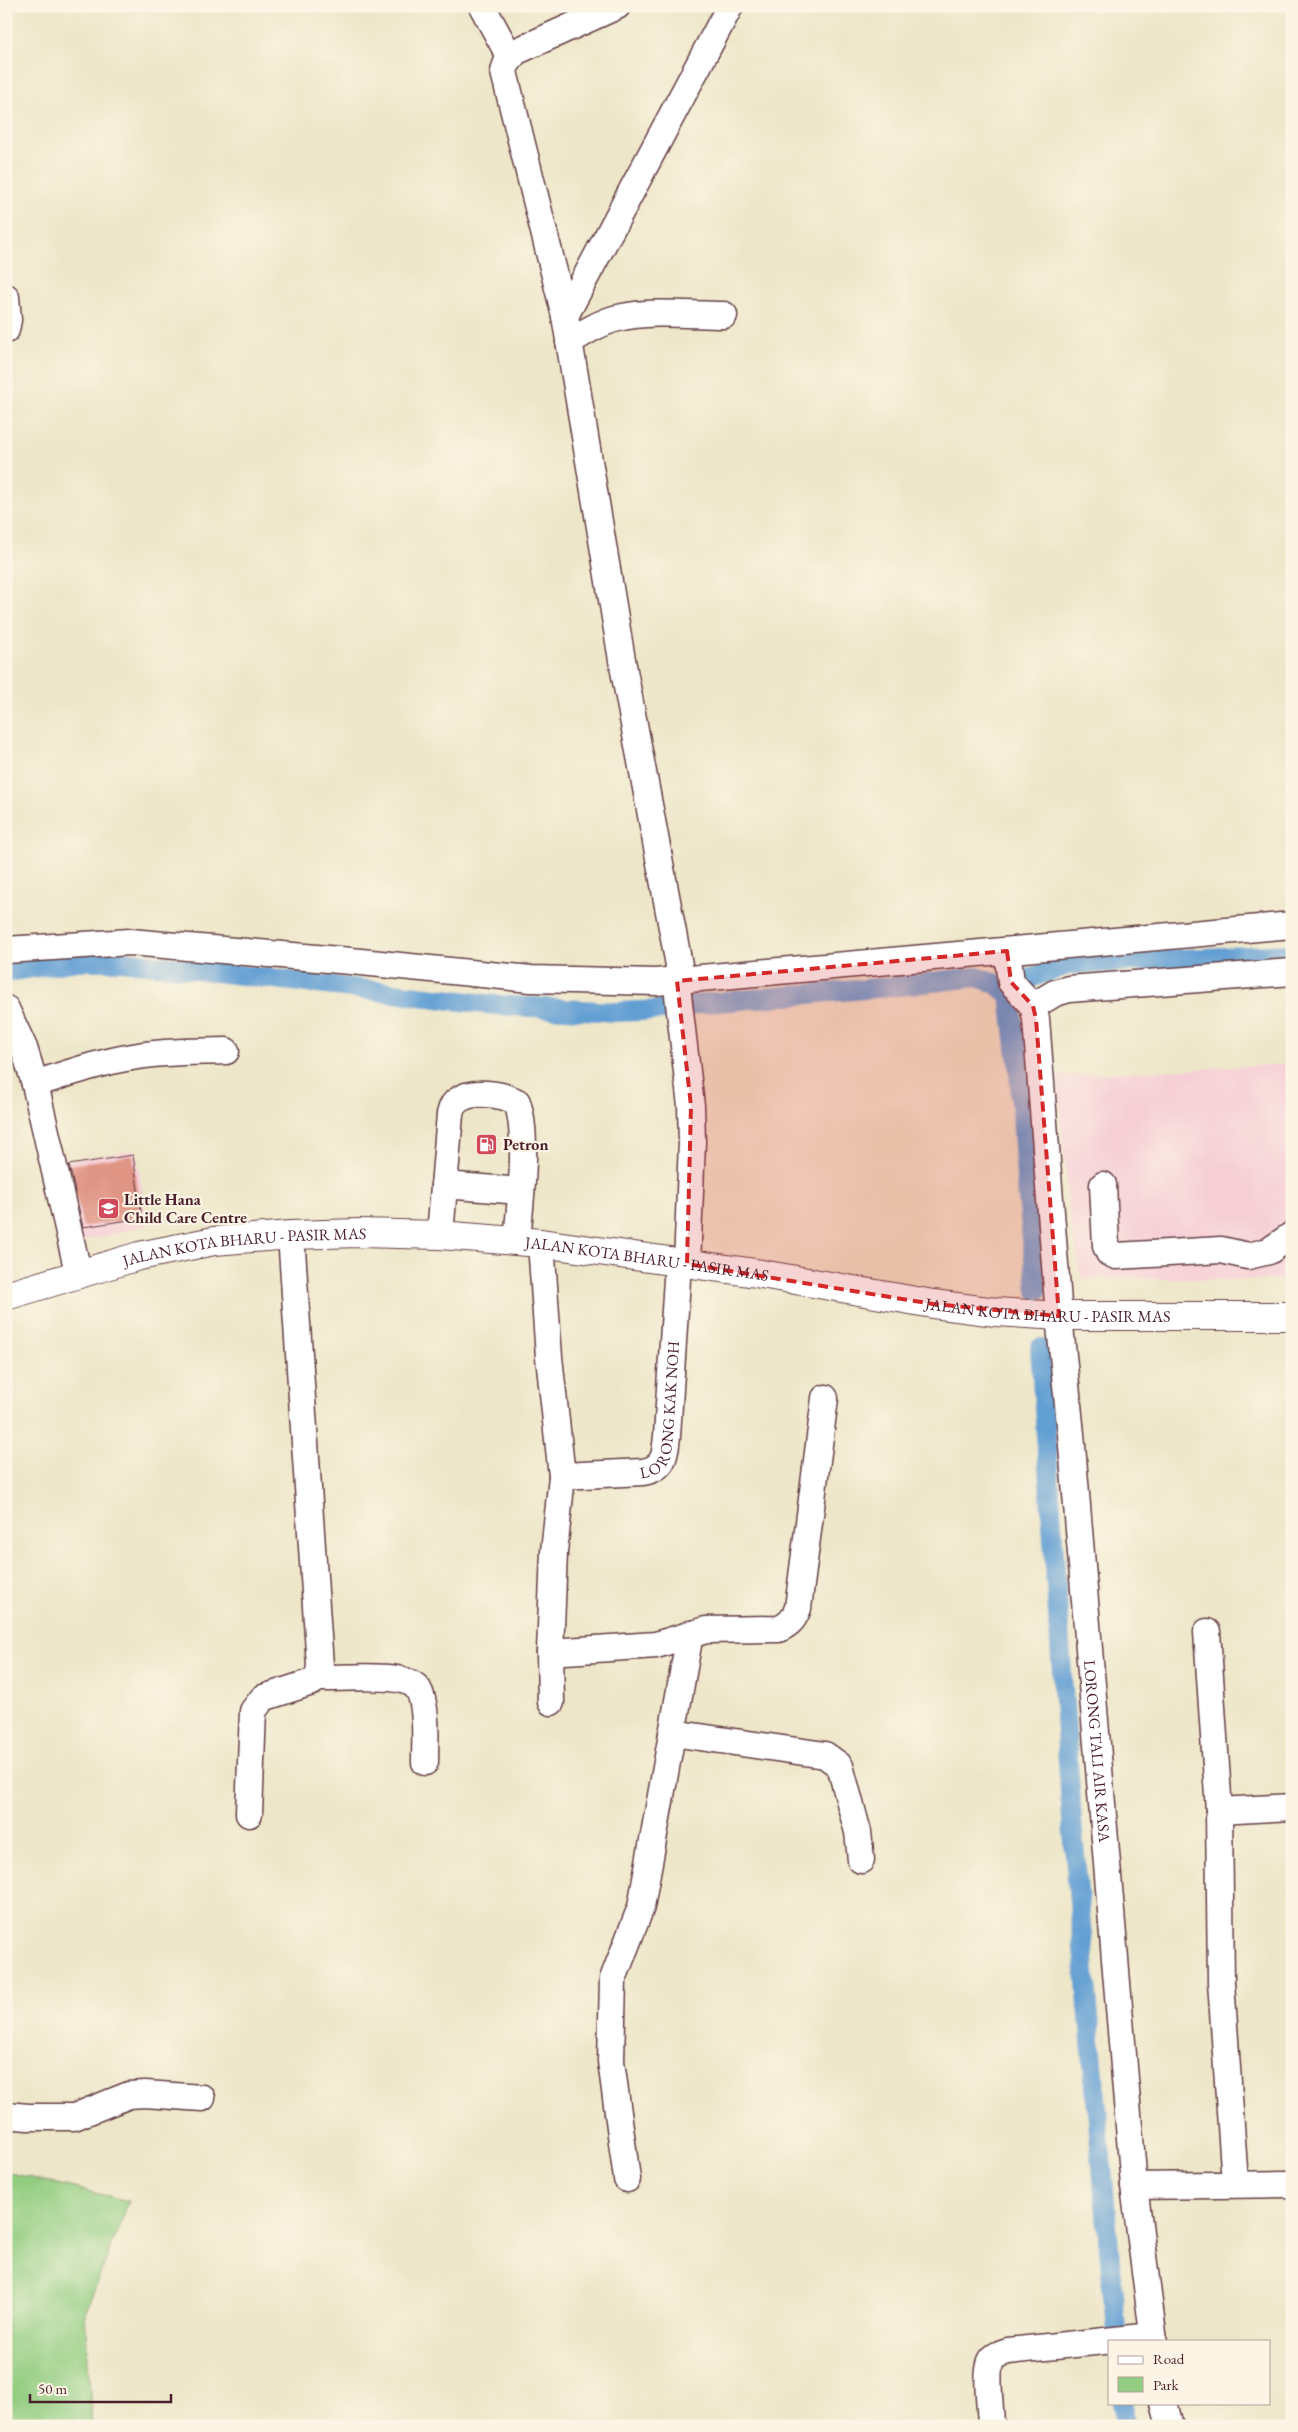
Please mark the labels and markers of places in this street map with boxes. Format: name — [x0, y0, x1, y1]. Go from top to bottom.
fuel station icon: Petron — [475, 1132, 499, 1156]
place label: Petron — [503, 1134, 548, 1155]
place label: Little Hana Child Care Centre — [124, 1189, 247, 1228]
school or university icon: Little Hana Child Care Centre — [96, 1196, 120, 1220]

